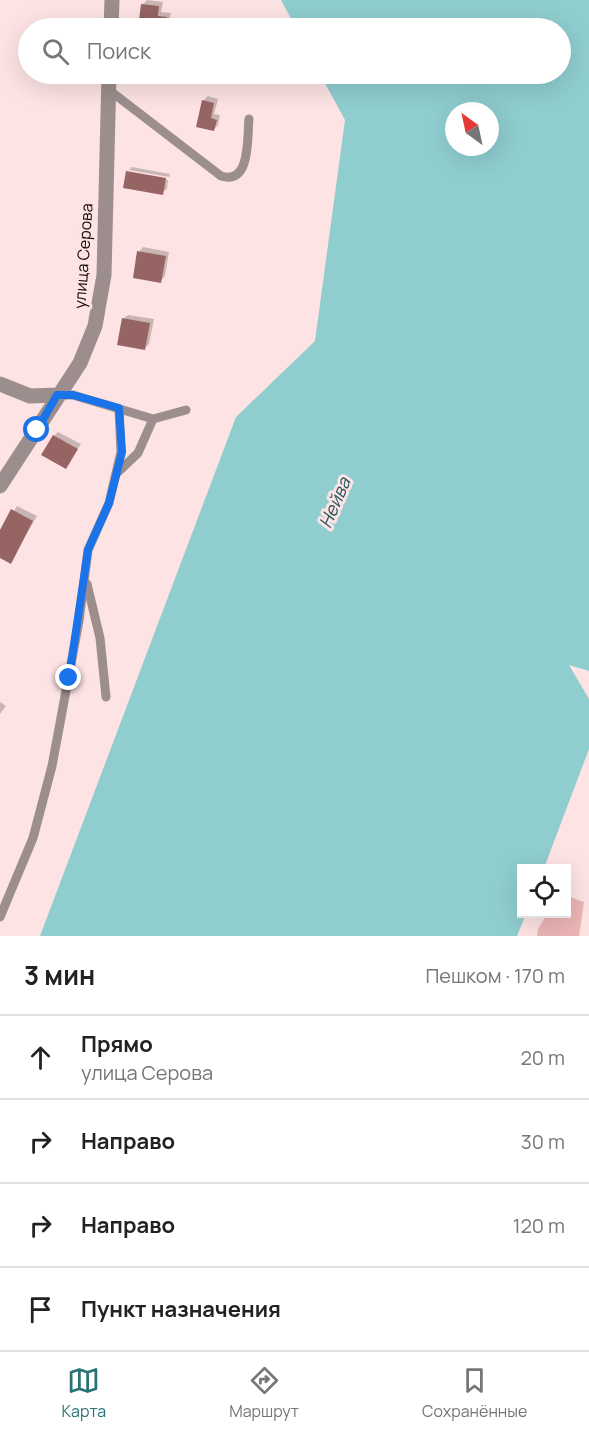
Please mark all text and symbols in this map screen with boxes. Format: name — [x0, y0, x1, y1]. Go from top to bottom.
search box — [18, 18, 571, 84]
icon: search — [39, 35, 72, 68]
text: Поиск — [87, 36, 151, 66]
north arrow — [445, 102, 499, 156]
street label: улица Серова — [68, 203, 98, 309]
route start — [23, 416, 49, 442]
water label: Нейва — [313, 473, 356, 532]
route end — [55, 664, 81, 690]
map controls — [517, 864, 571, 918]
button: locate — [517, 864, 571, 918]
text: 3 мин — [24, 957, 95, 993]
text: Пешком · 170 m — [425, 962, 565, 989]
text: Прямо — [81, 1029, 153, 1059]
icon: ahead — [24, 1041, 57, 1074]
text: 20 m — [520, 1044, 565, 1071]
text: улица Серова — [81, 1059, 213, 1086]
icon: right — [24, 1125, 57, 1158]
text: Направо — [81, 1126, 175, 1156]
text: 30 m — [521, 1128, 565, 1155]
icon: right — [24, 1209, 57, 1242]
text: Направо — [81, 1210, 175, 1240]
text: 120 m — [513, 1212, 565, 1239]
icon: arrive — [24, 1293, 57, 1326]
text: Пункт назначения — [81, 1294, 281, 1324]
tab: Карта — [62, 1364, 106, 1422]
tab: Маршрут — [229, 1364, 299, 1422]
tab: Сохранённые — [422, 1364, 527, 1422]

